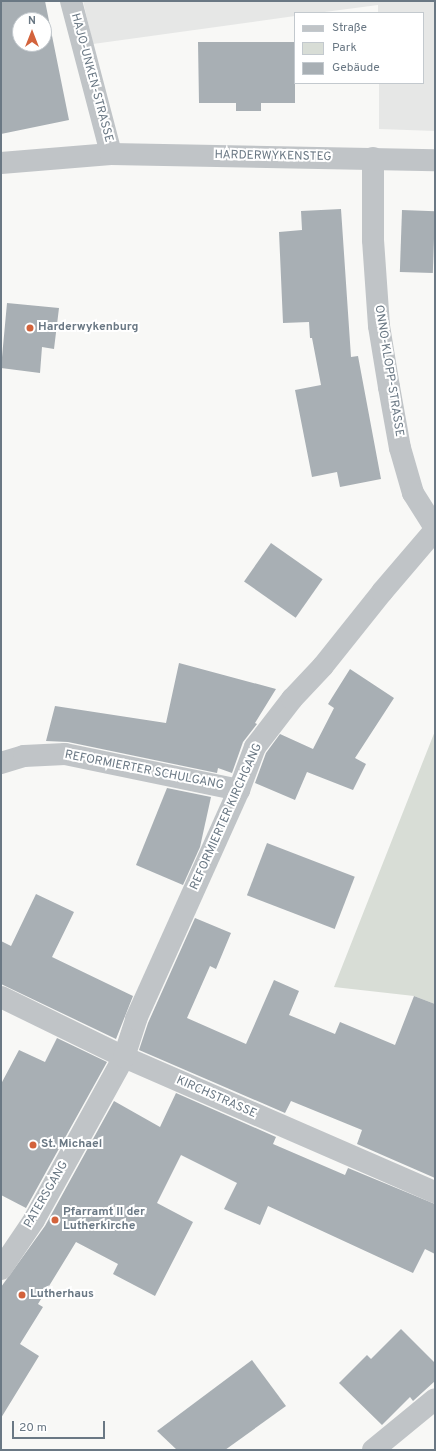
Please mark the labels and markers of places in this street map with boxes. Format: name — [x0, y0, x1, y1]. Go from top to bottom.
place label: Harderwykenburg — [38, 321, 138, 335]
marker: Harderwykenburg — [25, 323, 35, 333]
place label: St. Michael — [41, 1138, 102, 1152]
marker: St. Michael — [28, 1140, 38, 1150]
place label: Pfarramt II der Lutherkirche — [63, 1206, 145, 1234]
marker: Pfarramt II der Lutherkirche — [50, 1215, 60, 1225]
place label: Lutherhaus — [30, 1288, 94, 1302]
marker: Lutherhaus — [17, 1290, 27, 1300]

